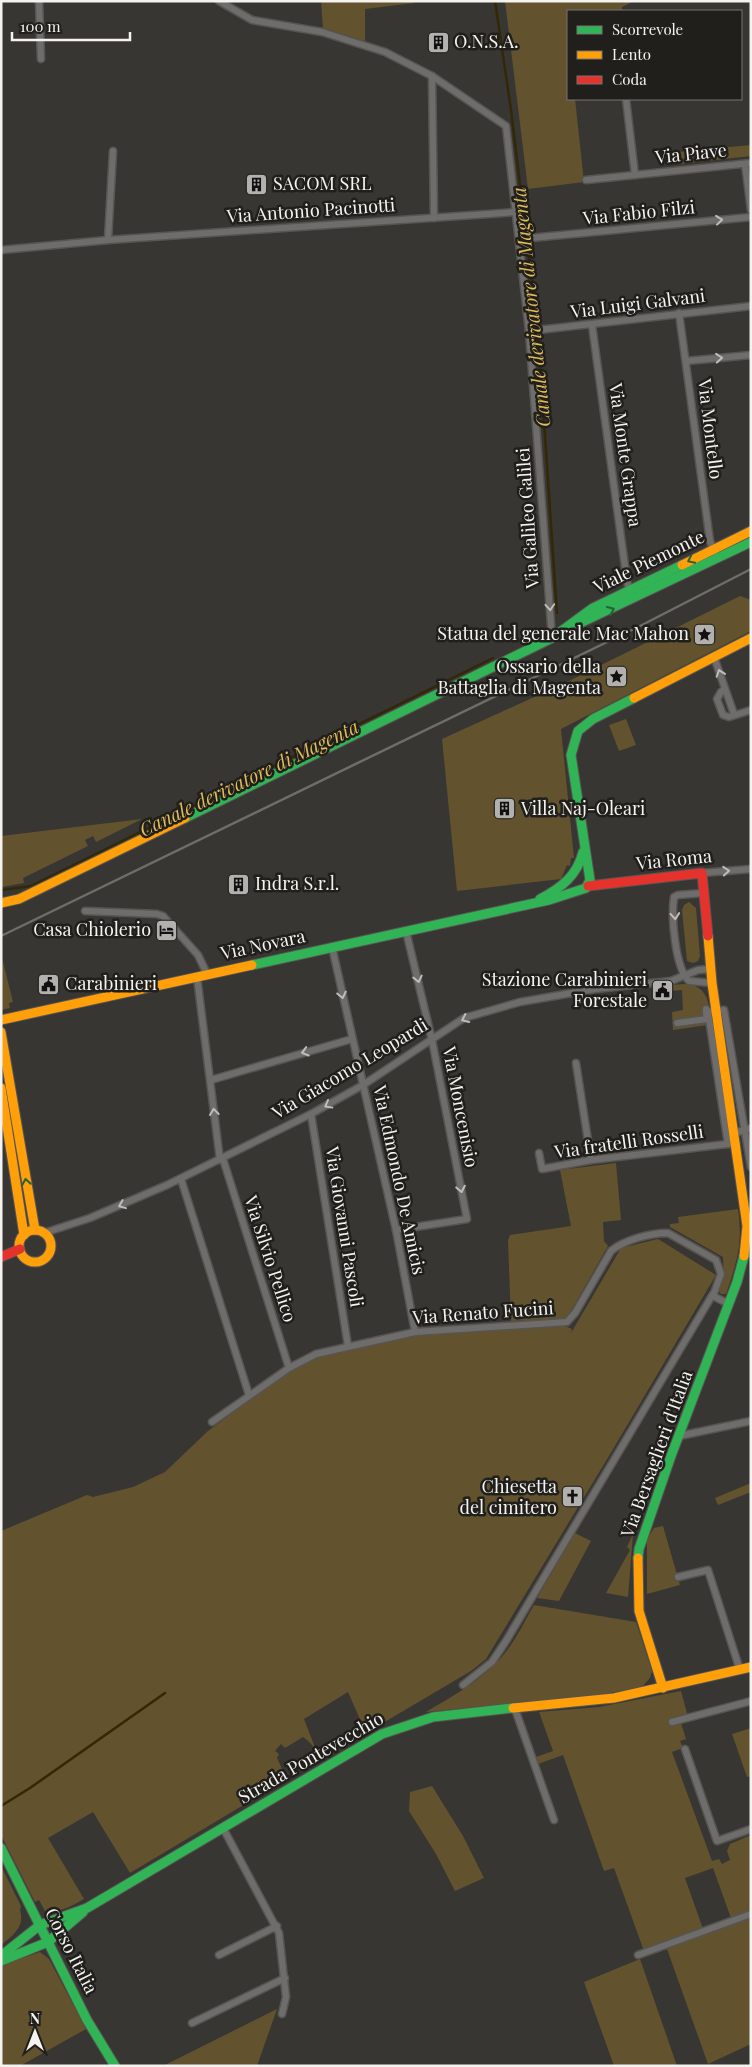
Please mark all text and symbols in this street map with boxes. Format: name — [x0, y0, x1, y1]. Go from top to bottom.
scale bar — [12, 10, 130, 42]
legend — [567, 10, 742, 100]
text: 100 m — [20, 16, 61, 36]
text: Scorrevole — [612, 19, 683, 39]
place label: O.N.S.A. — [454, 29, 519, 53]
building icon: O.N.S.A. — [426, 30, 450, 54]
text: Lento — [612, 44, 651, 64]
text: Coda — [612, 69, 647, 89]
street label: Via Piave — [653, 137, 728, 169]
place label: SACOM SRL — [273, 171, 372, 195]
building icon: SACOM SRL — [245, 172, 269, 196]
water label: Canale derivatore di Magenta — [504, 186, 556, 428]
street label: Via Antonio Pacinotti — [225, 192, 396, 228]
street label: Via Fabio Filzi — [581, 194, 696, 230]
one-way arrow — [715, 215, 723, 226]
street label: Via Luigi Galvani — [568, 283, 706, 323]
one-way arrow — [715, 353, 723, 364]
street label: Via Montello — [693, 376, 729, 480]
street label: Via Monte Grappa — [604, 381, 648, 528]
street label: Via Galileo Galilei — [510, 447, 544, 590]
street label: Viale Piemonte — [588, 524, 708, 599]
one-way arrow — [687, 554, 696, 564]
one-way arrow — [545, 603, 556, 611]
one-way arrow — [606, 605, 615, 616]
place label: Statua del generale Mac Mahon — [437, 621, 689, 645]
place icon: Statua del generale Mac Mahon — [693, 622, 717, 646]
place label: Ossario della Battaglia di Magenta — [437, 654, 601, 699]
place icon: Ossario della Battaglia di Magenta — [605, 665, 629, 689]
one-way arrow — [716, 670, 726, 678]
water label: Canale derivatore di Magenta — [134, 712, 363, 842]
place label: Villa Naj-Oleari — [520, 796, 645, 820]
building icon: Villa Naj-Oleari — [493, 797, 517, 821]
street label: Via Roma — [634, 843, 713, 875]
one-way arrow — [723, 866, 731, 877]
place label: Indra S.r.l. — [255, 871, 339, 895]
building icon: Indra S.r.l. — [227, 872, 251, 896]
one-way arrow — [669, 912, 680, 920]
place label: Casa Chiolerio — [33, 917, 151, 941]
hotel icon: Casa Chiolerio — [155, 918, 179, 942]
street label: Via Novara — [217, 923, 307, 965]
place label: Stazione Carabinieri Forestale — [482, 967, 647, 1012]
place label: Carabinieri — [65, 971, 157, 995]
public building icon: Carabinieri — [37, 972, 61, 996]
one-way arrow — [412, 974, 423, 983]
public building icon: Stazione Carabinieri Forestale — [651, 978, 675, 1002]
one-way arrow — [337, 990, 347, 999]
street label: Via Giacomo Leopardi — [266, 1012, 432, 1125]
one-way arrow — [461, 1012, 470, 1023]
street label: Via Moncenisio — [437, 1043, 484, 1169]
one-way arrow — [302, 1047, 310, 1057]
street label: Via Edmondo De Amicis — [368, 1082, 432, 1277]
one-way arrow — [324, 1098, 333, 1108]
one-way arrow — [210, 1108, 220, 1116]
street label: Via fratelli Rosselli — [552, 1119, 705, 1163]
street label: Via Giovanni Pascoli — [320, 1144, 370, 1309]
one-way arrow — [21, 1178, 32, 1186]
one-way arrow — [455, 1185, 465, 1194]
street label: Via Silvio Pellico — [239, 1191, 303, 1325]
one-way arrow — [118, 1199, 127, 1209]
street label: Via Renato Fucini — [411, 1295, 554, 1329]
street label: Via Bersaglieri d'Italia — [614, 1367, 697, 1541]
place label: Chiesetta del cimitero — [460, 1474, 557, 1519]
church icon: Chiesetta del cimitero — [561, 1485, 585, 1509]
street label: Strada Pontevecchio — [233, 1706, 388, 1809]
street label: Corso Italia — [40, 1903, 104, 1998]
north arrow — [10, 2007, 60, 2057]
text: N — [30, 2009, 40, 2028]

